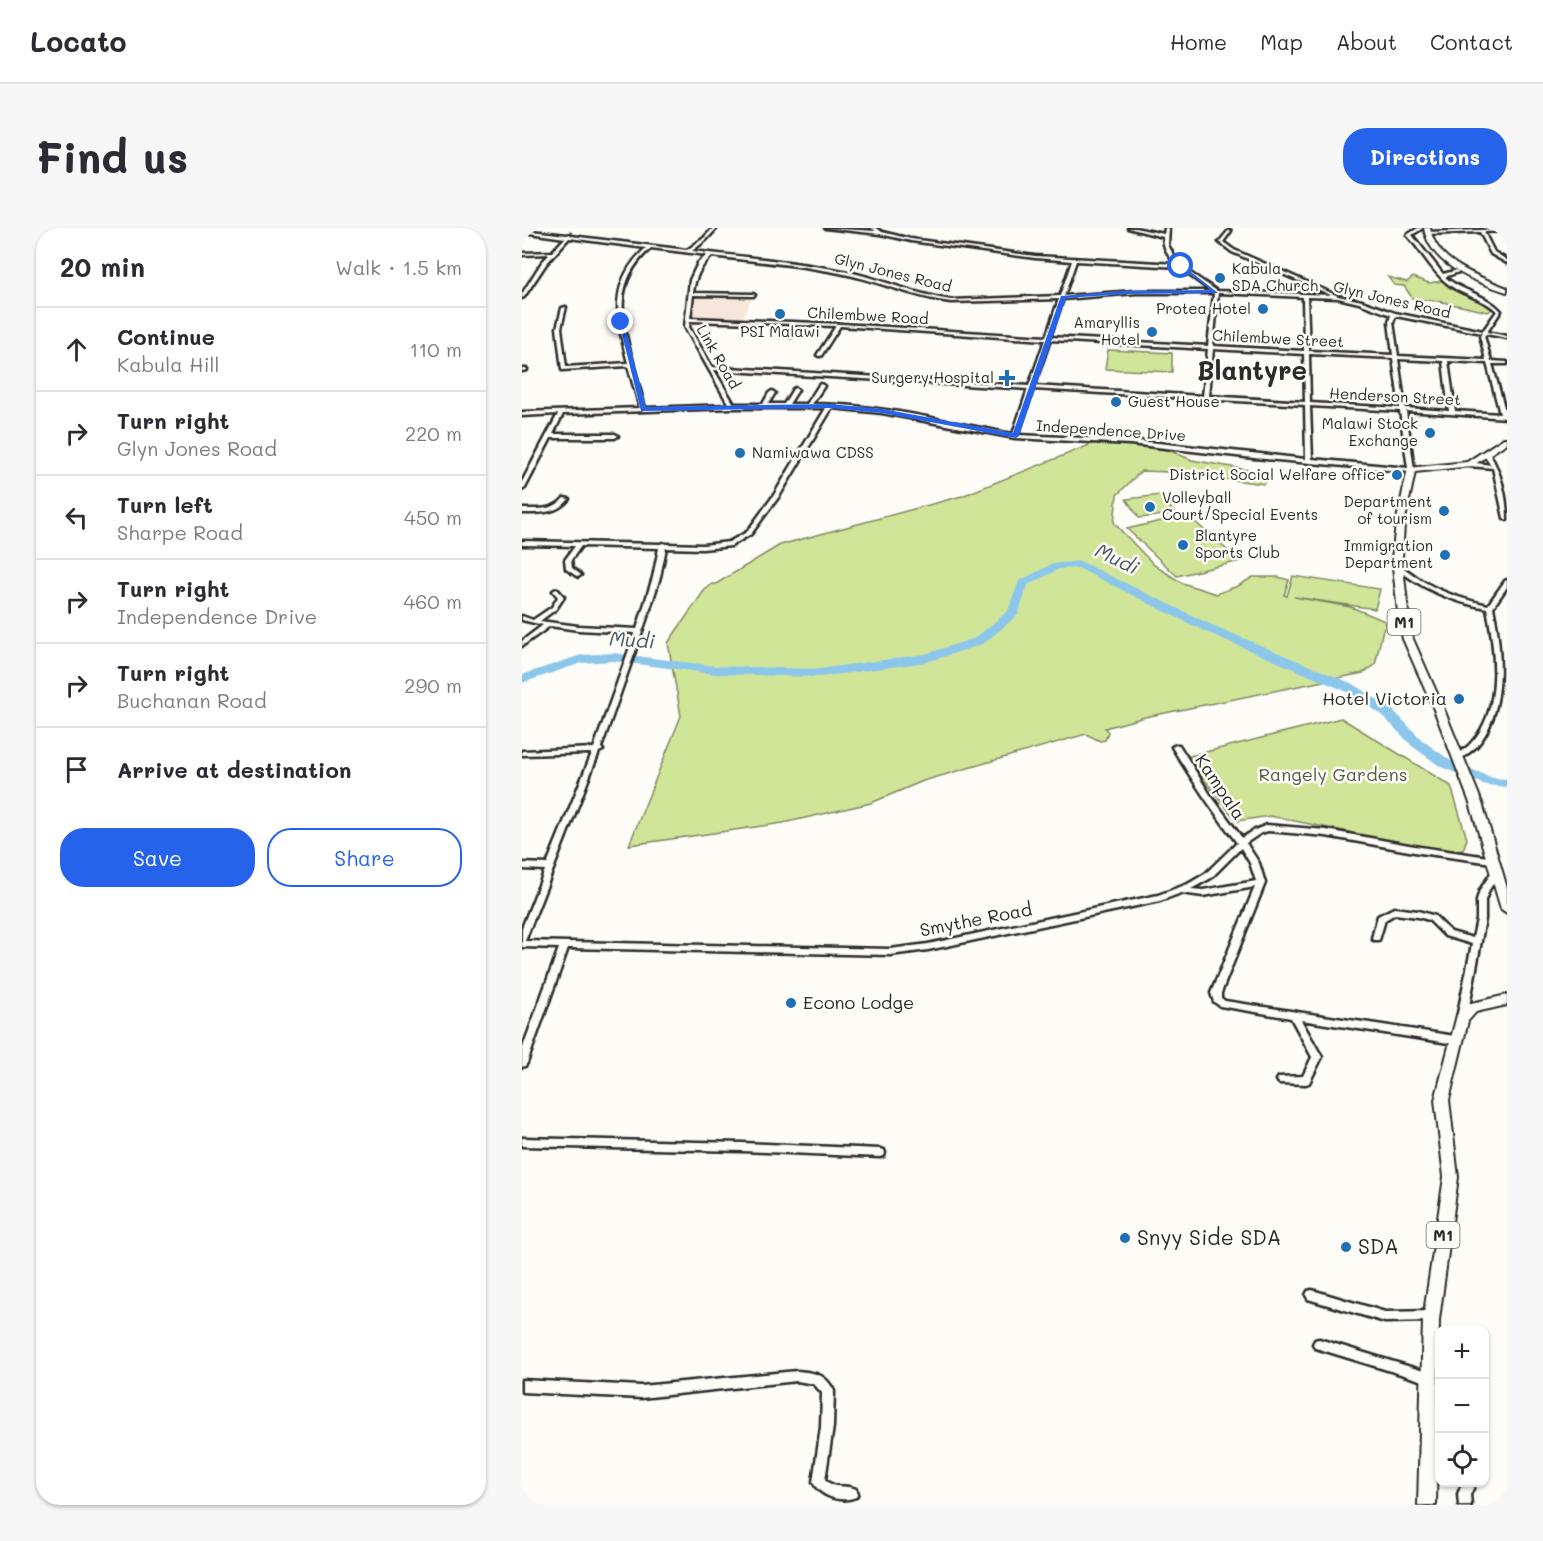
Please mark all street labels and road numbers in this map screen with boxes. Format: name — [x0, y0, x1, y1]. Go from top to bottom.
street label: Glyn Jones Road — [833, 248, 954, 296]
street label: Glyn Jones Road — [1332, 276, 1453, 322]
street label: Chilembwe Road — [807, 302, 929, 328]
street label: Link Road — [692, 321, 745, 392]
street label: Chilembwe Street — [1212, 325, 1344, 351]
street label: Henderson Street — [1329, 383, 1461, 409]
street label: Independence Drive — [1035, 415, 1187, 445]
road number: M1 — [1388, 609, 1420, 635]
street label: Kampala — [1190, 749, 1252, 824]
street label: Smythe Road — [918, 896, 1034, 942]
road number: M1 — [1426, 1222, 1460, 1248]

